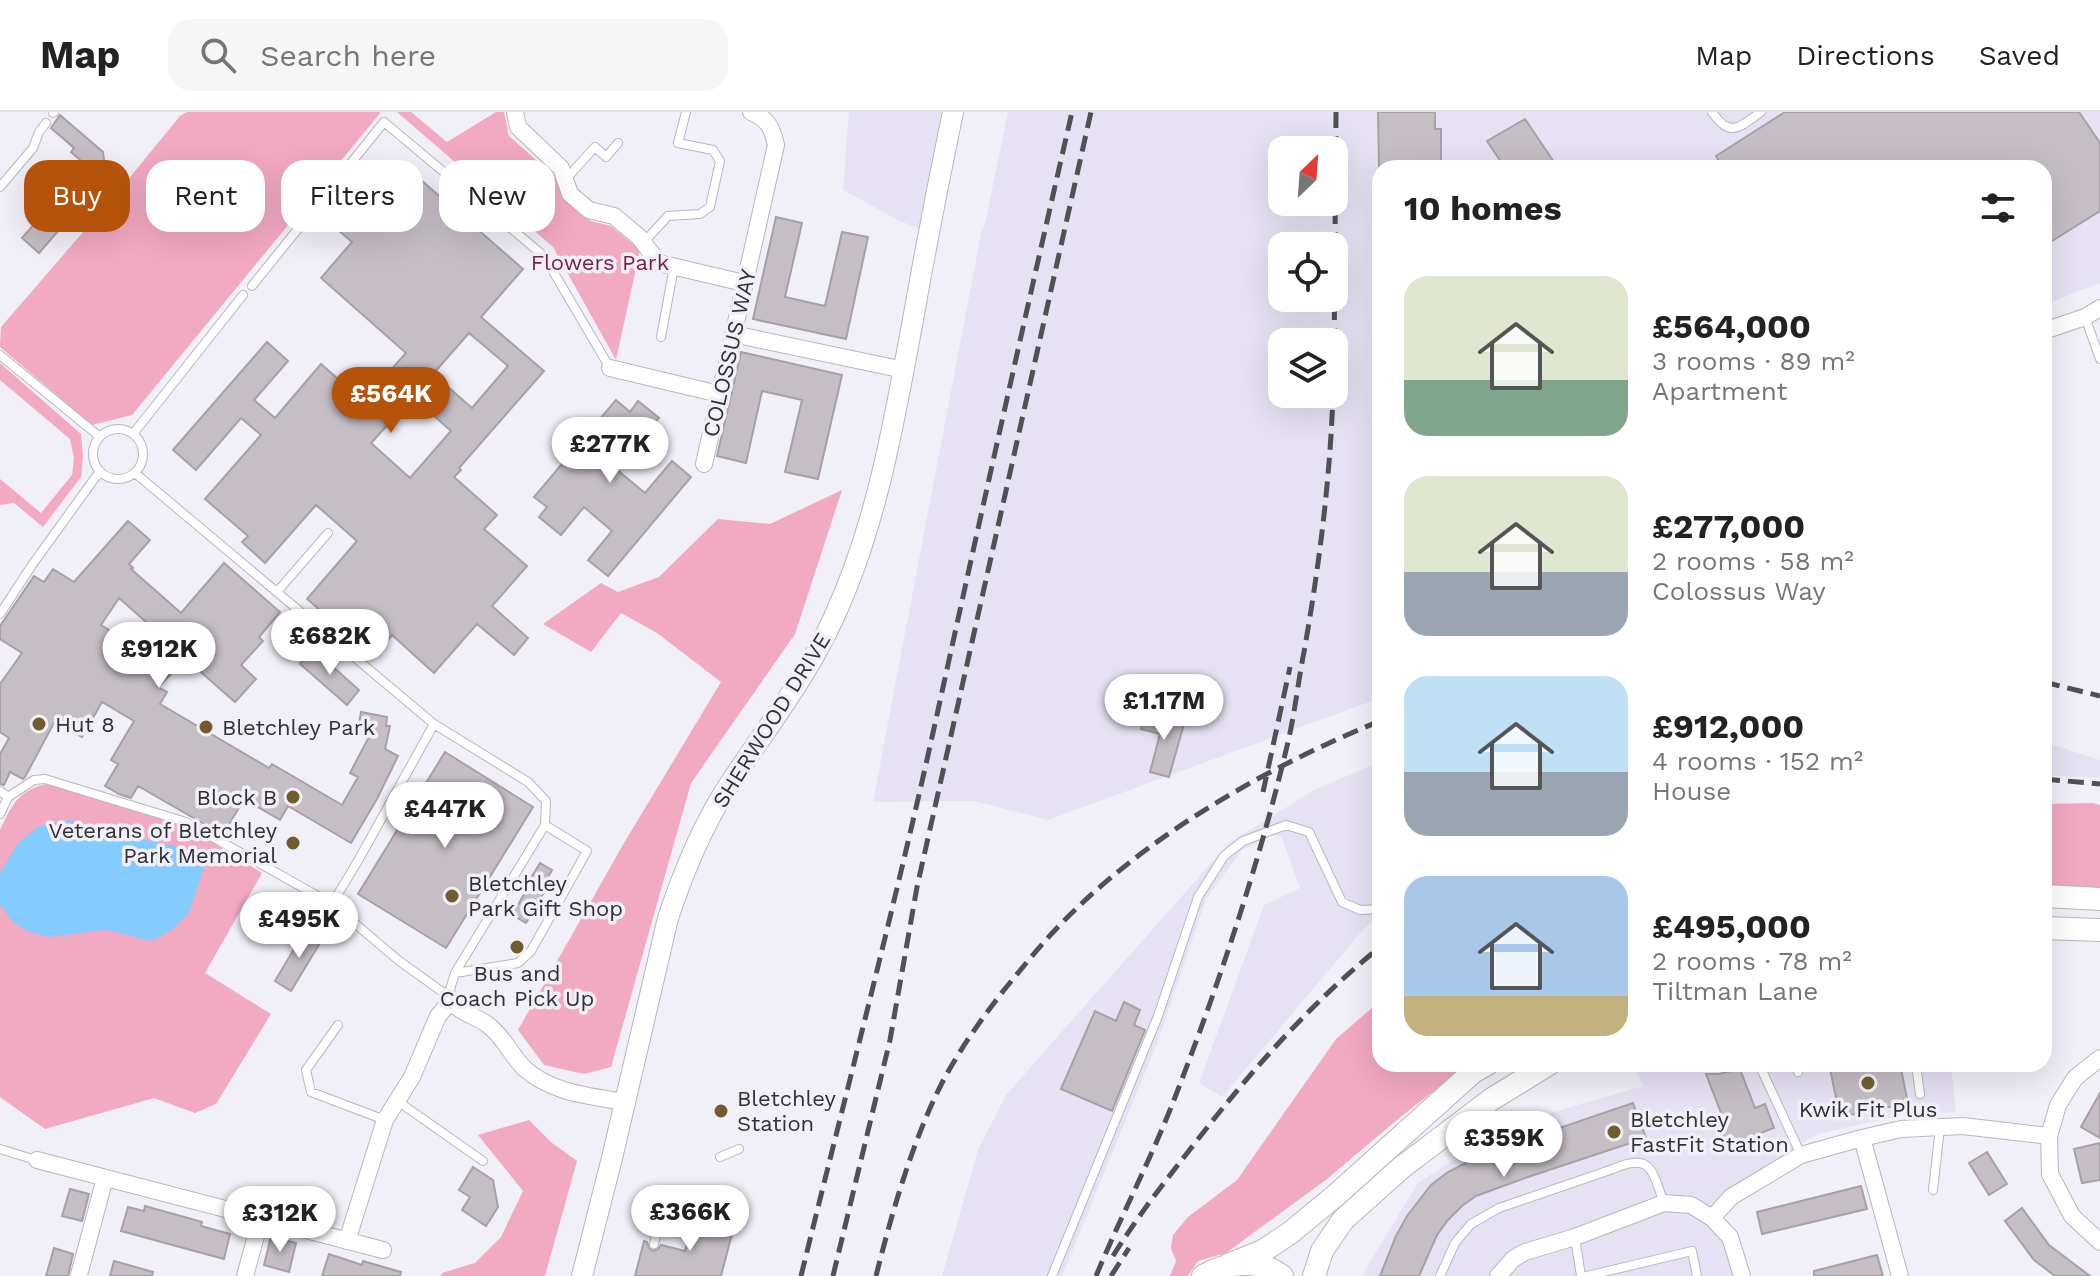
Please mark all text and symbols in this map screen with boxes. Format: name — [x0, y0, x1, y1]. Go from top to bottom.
search box — [168, 19, 728, 91]
text: Map — [40, 33, 120, 77]
icon: search — [196, 33, 240, 77]
text: Search here — [260, 38, 436, 73]
text: Map — [1695, 39, 1752, 72]
text: Directions — [1796, 39, 1935, 72]
text: Saved — [1979, 39, 2060, 72]
north arrow — [1268, 136, 1348, 216]
map controls — [1268, 136, 1348, 408]
chip: Buy — [24, 160, 130, 232]
chip: Rent — [146, 160, 265, 232]
chip: Filters — [281, 160, 423, 232]
chip: New — [439, 160, 555, 232]
icon: filters — [1976, 186, 2020, 230]
text: 10 homes — [1404, 188, 1562, 228]
button: locate — [1268, 232, 1348, 312]
park label: Flowers Park — [531, 250, 669, 275]
street label: COLOSSUS WAY — [698, 266, 761, 439]
text: £564,000 — [1652, 306, 1811, 346]
icon: home — [1468, 308, 1564, 404]
button: layers — [1268, 328, 1348, 408]
text: 3 rooms · 89 m² — [1652, 346, 1855, 376]
pin: £564K — [335, 367, 447, 435]
text: Apartment — [1652, 376, 1788, 406]
text: £564K — [350, 378, 432, 408]
pin: £277K — [554, 417, 666, 485]
text: £277K — [570, 428, 650, 458]
text: £277,000 — [1652, 506, 1805, 546]
icon: home — [1468, 508, 1564, 604]
text: 2 rooms · 58 m² — [1652, 546, 1854, 576]
text: Colossus Way — [1652, 576, 1826, 606]
pin: £682K — [274, 609, 386, 677]
text: £682K — [289, 620, 371, 650]
pin: £912K — [103, 622, 215, 690]
street label: SHERWOOD DRIVE — [707, 628, 835, 812]
text: £912K — [121, 633, 197, 663]
pin: £1.17M — [1099, 674, 1229, 742]
text: £1.17M — [1123, 685, 1205, 715]
text: £912,000 — [1652, 706, 1804, 746]
icon: home — [1468, 708, 1564, 804]
place label: Hut 8 — [55, 712, 115, 737]
marker: Hut 8 — [30, 715, 48, 733]
place label: Bletchley Park — [222, 715, 375, 740]
marker: Bletchley Park — [197, 718, 215, 736]
text: 4 rooms · 152 m² — [1652, 746, 1863, 776]
text: House — [1652, 776, 1731, 806]
pin: £447K — [389, 782, 501, 850]
place label: Block B — [197, 785, 277, 810]
marker: Block B — [284, 788, 302, 806]
text: £447K — [404, 793, 486, 823]
place label: Veterans of Bletchley Park Memorial — [49, 818, 278, 868]
marker: Veterans of Bletchley Park Memorial — [284, 834, 302, 852]
place label: Bletchley Park Gift Shop — [468, 871, 623, 921]
marker: Bletchley Park Gift Shop — [443, 887, 461, 905]
pin: £495K — [243, 892, 355, 960]
text: £495K — [258, 903, 340, 933]
text: £495,000 — [1652, 906, 1811, 946]
icon: home — [1468, 908, 1564, 1004]
marker: Bus and Coach Pick Up — [508, 938, 526, 956]
text: 2 rooms · 78 m² — [1652, 946, 1852, 976]
place label: Bus and Coach Pick Up — [440, 961, 594, 1011]
text: Tiltman Lane — [1652, 976, 1818, 1006]
marker: Kwik Fit Plus — [1859, 1074, 1877, 1092]
place label: Bletchley Station — [737, 1086, 837, 1136]
place label: Kwik Fit Plus — [1799, 1097, 1937, 1122]
marker: Bletchley Station — [712, 1102, 730, 1120]
place label: Bletchley FastFit Station — [1630, 1107, 1789, 1157]
pin: £359K — [1448, 1111, 1560, 1179]
text: £359K — [1464, 1122, 1544, 1152]
marker: Bletchley FastFit Station — [1605, 1123, 1623, 1141]
pin: £366K — [634, 1185, 746, 1253]
pin: £312K — [224, 1186, 336, 1254]
text: £366K — [649, 1196, 731, 1226]
text: £312K — [242, 1197, 318, 1227]

